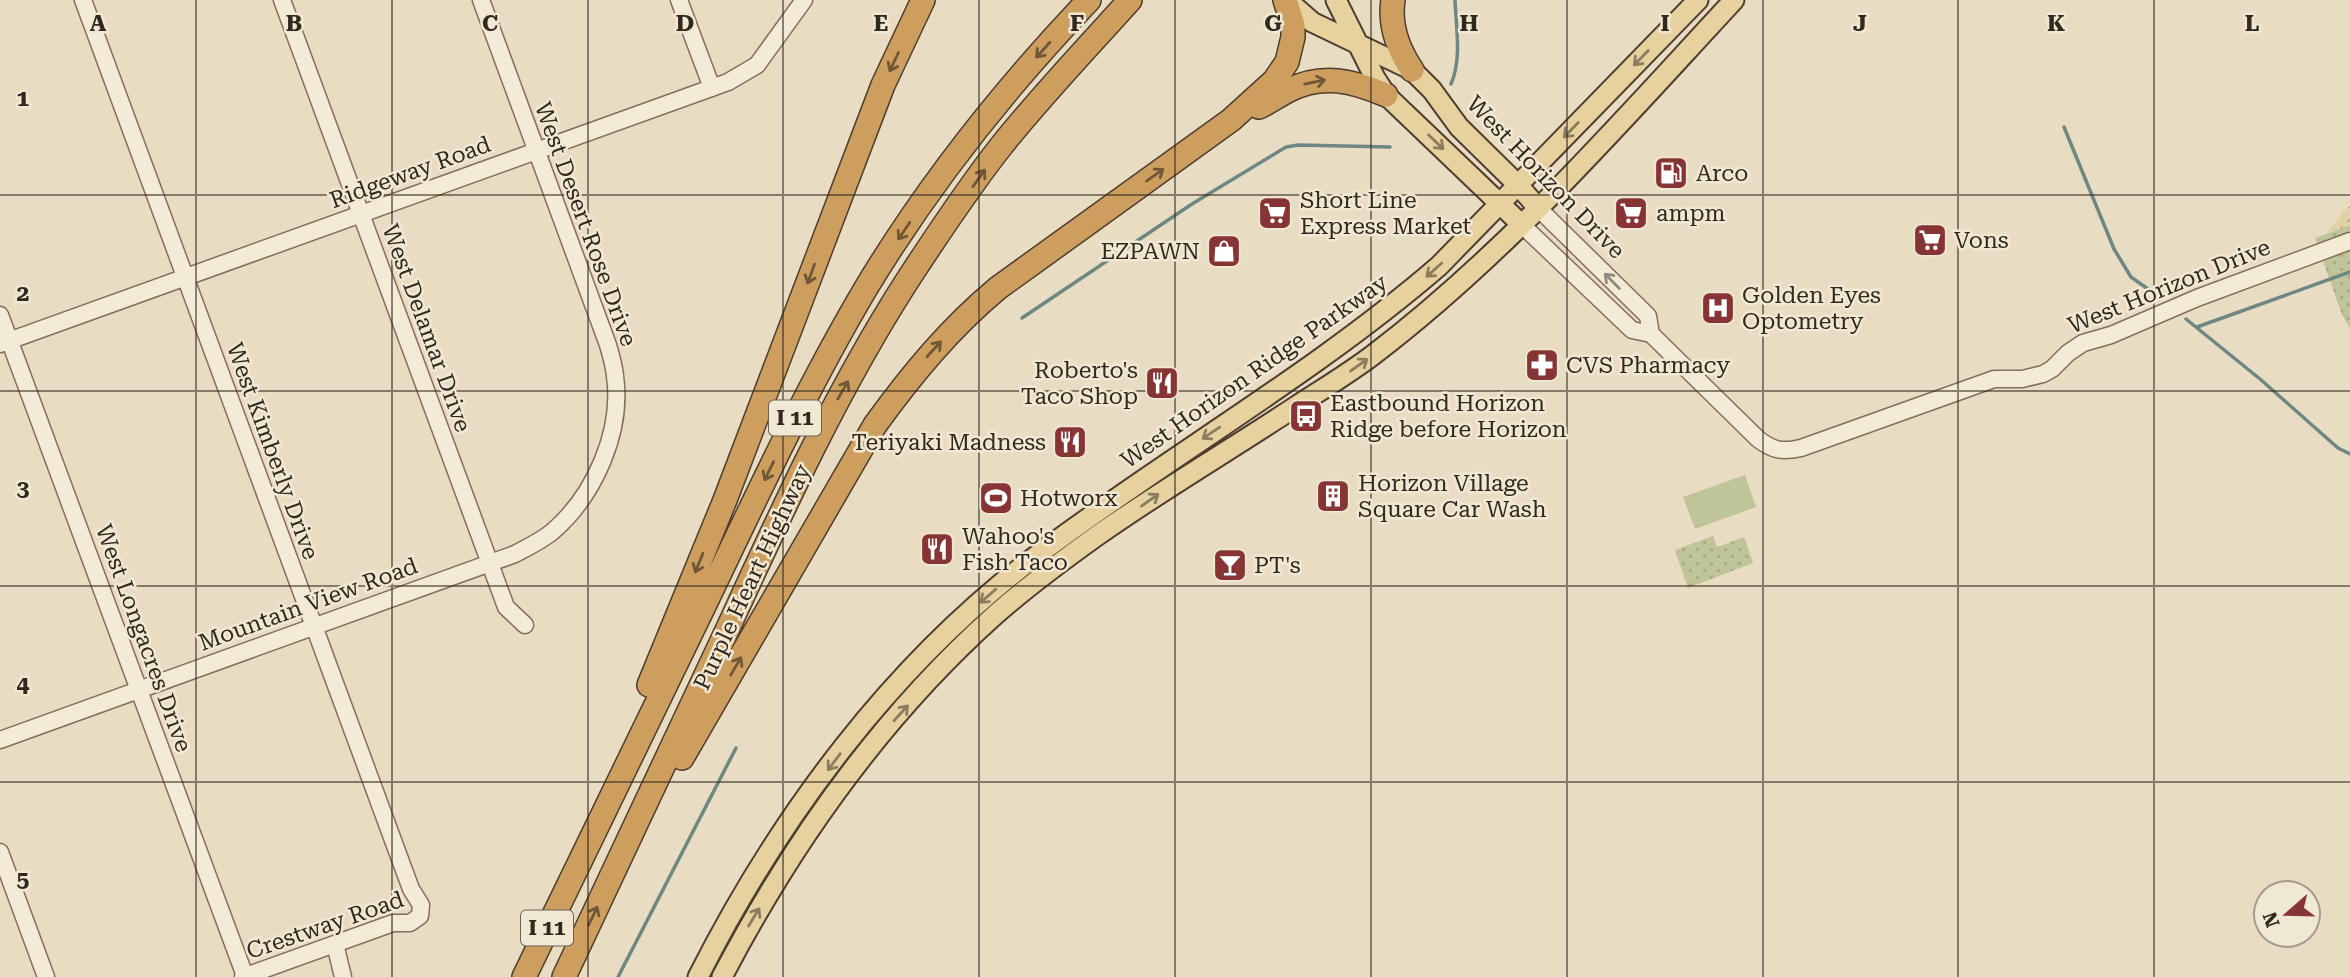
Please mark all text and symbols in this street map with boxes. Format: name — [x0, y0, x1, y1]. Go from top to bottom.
text: A — [90, 10, 107, 37]
text: B — [286, 10, 302, 37]
text: C — [482, 10, 498, 37]
text: D — [676, 10, 694, 37]
text: E — [874, 10, 888, 37]
text: F — [1070, 10, 1084, 37]
text: G — [1264, 10, 1282, 37]
text: H — [1460, 10, 1479, 37]
text: I — [1660, 10, 1670, 37]
text: J — [1853, 10, 1867, 37]
text: K — [2047, 10, 2065, 37]
text: L — [2245, 10, 2259, 37]
one-way arrow — [1034, 41, 1051, 58]
one-way arrow — [1632, 49, 1649, 66]
one-way arrow — [887, 51, 900, 72]
one-way arrow — [1303, 74, 1326, 88]
text: 1 — [17, 85, 30, 112]
street label: West Horizon Drive — [1461, 90, 1630, 264]
street label: West Desert Rose Drive — [529, 99, 642, 350]
one-way arrow — [1562, 121, 1579, 138]
street label: Ridgeway Road — [326, 131, 495, 214]
one-way arrow — [1427, 133, 1444, 150]
fuel station icon: Arco — [1652, 154, 1690, 192]
place label: Arco — [1696, 160, 1748, 187]
one-way arrow — [1145, 168, 1164, 182]
one-way arrow — [972, 169, 986, 188]
place label: Short Line Express Market — [1300, 187, 1472, 240]
supermarket icon: Short Line Express Market — [1256, 194, 1294, 232]
supermarket icon: ampm — [1612, 194, 1650, 232]
place label: ampm — [1656, 200, 1725, 227]
one-way arrow — [897, 220, 911, 240]
street label: West Delamar Drive — [376, 221, 477, 436]
supermarket icon: Vons — [1911, 221, 1949, 259]
place label: Vons — [1954, 227, 2009, 254]
shop icon: EZPAWN — [1205, 232, 1243, 270]
street label: West Horizon Drive — [2064, 234, 2274, 339]
place label: EZPAWN — [1100, 238, 1200, 265]
one-way arrow — [1426, 261, 1443, 278]
one-way arrow — [804, 262, 817, 284]
street label: West Horizon Ridge Parkway — [1116, 269, 1393, 474]
one-way arrow — [1604, 273, 1621, 290]
text: 2 — [17, 280, 29, 307]
place label: Golden Eyes Optometry — [1742, 282, 1881, 335]
hospital icon: Golden Eyes Optometry — [1699, 289, 1737, 327]
street label: West Kimberly Drive — [221, 339, 324, 563]
one-way arrow — [926, 340, 942, 358]
pharmacy icon: CVS Pharmacy — [1523, 346, 1561, 384]
place label: CVS Pharmacy — [1566, 352, 1731, 379]
place label: Roberto's Taco Shop — [1021, 357, 1138, 410]
one-way arrow — [1349, 358, 1368, 372]
restaurant icon: Roberto's Taco Shop — [1143, 364, 1181, 402]
one-way arrow — [837, 380, 850, 401]
place label: Eastbound Horizon Ridge before Horizon — [1330, 390, 1567, 443]
bus stop icon: Eastbound Horizon Ridge before Horizon — [1287, 397, 1325, 435]
road number: I 11 — [769, 400, 821, 436]
restaurant icon: Teriyaki Madness — [1051, 423, 1089, 461]
one-way arrow — [1202, 426, 1222, 440]
place label: Teriyaki Madness — [851, 429, 1046, 456]
street label: Purple Heart Highway — [688, 460, 817, 694]
one-way arrow — [761, 460, 775, 481]
place label: Horizon Village Square Car Wash — [1358, 470, 1547, 523]
text: 3 — [17, 475, 30, 502]
building icon: Horizon Village Square Car Wash — [1314, 477, 1352, 515]
sports icon: Hotworx — [977, 479, 1015, 517]
place label: Hotworx — [1020, 485, 1118, 512]
one-way arrow — [1140, 493, 1159, 507]
street label: West Longacres Drive — [90, 521, 197, 756]
place label: Wahoo's Fish Taco — [962, 523, 1068, 576]
restaurant icon: Wahoo's Fish Taco — [918, 530, 956, 568]
bar icon: PT's — [1211, 546, 1249, 584]
street label: Mountain View Road — [195, 552, 422, 657]
one-way arrow — [692, 552, 705, 574]
place label: PT's — [1254, 552, 1301, 579]
one-way arrow — [980, 588, 998, 604]
one-way arrow — [729, 656, 743, 676]
text: 4 — [17, 671, 30, 698]
one-way arrow — [893, 704, 909, 722]
one-way arrow — [826, 752, 841, 771]
text: 5 — [17, 866, 30, 893]
north arrow — [2252, 879, 2322, 949]
street label: Crestway Road — [243, 886, 408, 965]
one-way arrow — [587, 906, 601, 927]
one-way arrow — [748, 907, 761, 928]
text: N — [2258, 908, 2285, 930]
road number: I 11 — [521, 911, 573, 946]

